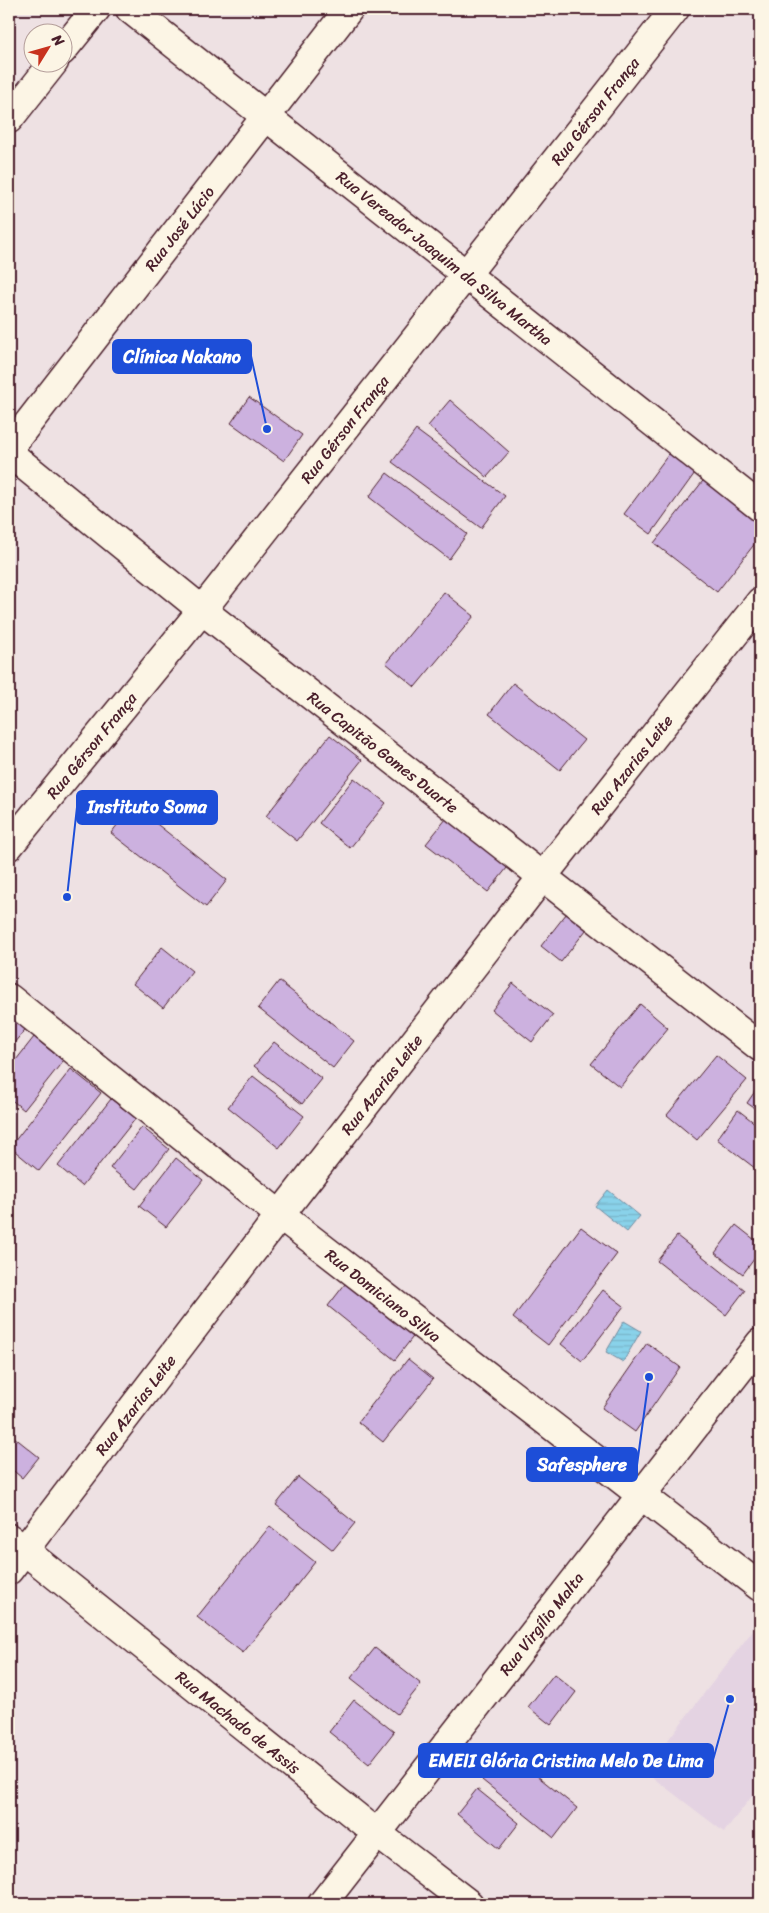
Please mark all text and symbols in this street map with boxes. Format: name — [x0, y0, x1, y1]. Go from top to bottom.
north arrow — [22, 22, 72, 72]
text: N — [44, 28, 71, 52]
street label: Rua Gérson França — [543, 50, 647, 172]
street label: Rua Vereador Joaquim da Silva Martha — [330, 163, 559, 353]
street label: Rua José Lúcio — [136, 179, 222, 278]
callout: Clínica Nakano — [113, 340, 251, 373]
text: Clínica Nakano — [122, 341, 242, 373]
street label: Rua Gérson França — [292, 368, 397, 490]
street label: Rua Capitão Gomes Duarte — [301, 683, 465, 821]
street label: Rua Gérson França — [38, 685, 145, 805]
street label: Rua Azarias Leite — [582, 708, 680, 821]
callout: Instituto Soma — [77, 791, 217, 824]
text: Instituto Soma — [86, 791, 208, 823]
street label: Rua Azarias Leite — [333, 1028, 430, 1141]
street label: Rua Domiciano Silva — [319, 1241, 448, 1350]
street label: Rua Azarias Leite — [87, 1348, 184, 1462]
callout: Safesphere — [527, 1448, 637, 1481]
text: Safesphere — [536, 1449, 628, 1481]
street label: Rua Virgílio Malta — [491, 1565, 591, 1682]
street label: Rua Machado de Assis — [169, 1662, 308, 1782]
callout: EMEII Glória Cristina Melo De Lima — [419, 1744, 713, 1777]
text: EMEII Glória Cristina Melo De Lima — [429, 1745, 703, 1777]

